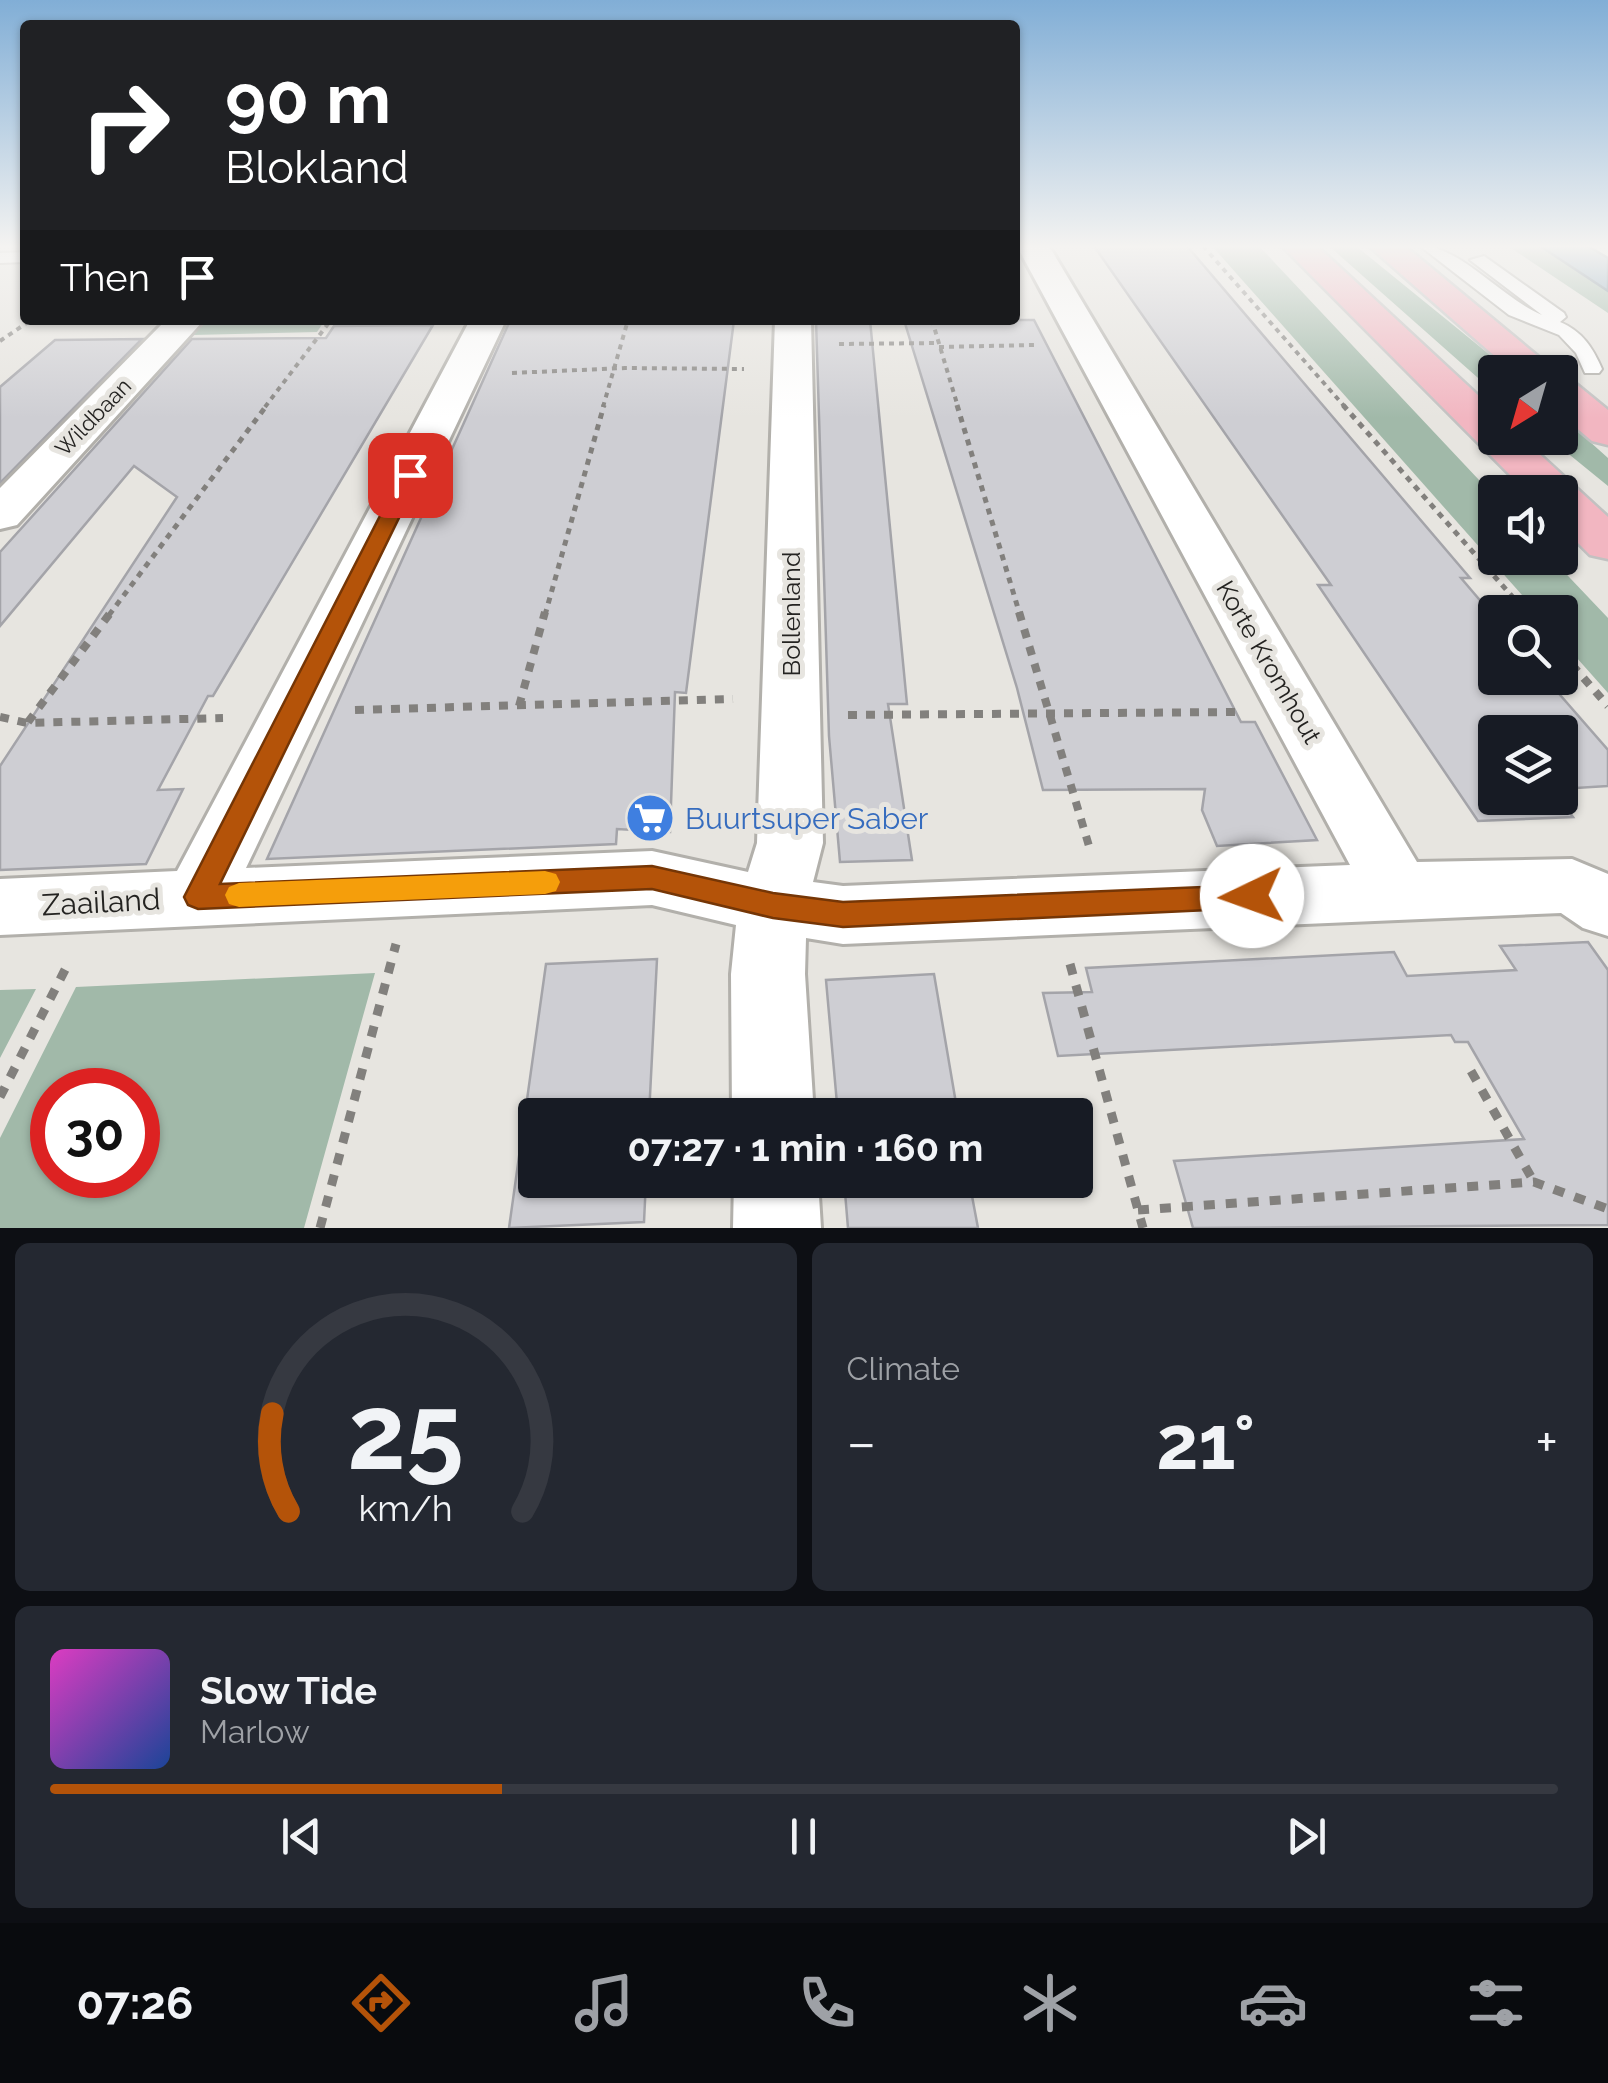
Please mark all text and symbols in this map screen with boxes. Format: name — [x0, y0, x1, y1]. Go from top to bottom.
text: 90 m — [225, 57, 391, 139]
icon: right — [60, 60, 190, 190]
text: Blokland — [225, 141, 409, 194]
icon: arrive — [170, 250, 225, 305]
text: Then — [60, 255, 150, 300]
north arrow — [1478, 355, 1578, 455]
map controls — [1478, 355, 1578, 815]
street label: Wildbaan — [50, 373, 136, 461]
pin — [368, 433, 453, 518]
icon: arrive — [383, 448, 438, 503]
button: sound — [1478, 475, 1578, 575]
street label: Bollenland — [776, 552, 806, 676]
street label: Korte Kromhout — [1210, 575, 1328, 749]
button: search — [1478, 595, 1578, 695]
button: layers — [1478, 715, 1578, 815]
supermarket icon: Buurtsuper Saber — [624, 792, 676, 844]
place label: Buurtsuper Saber — [685, 801, 929, 836]
position arrow — [1200, 844, 1304, 948]
street label: Zaailand — [41, 881, 161, 923]
speed limit sign: 30 — [30, 1068, 160, 1198]
text: 07:27 · 1 min · 160 m — [628, 1125, 983, 1170]
text: Climate — [847, 1350, 960, 1387]
text: 25 — [348, 1371, 464, 1493]
text: 21° — [1156, 1398, 1255, 1487]
text: − — [847, 1410, 876, 1475]
text: + — [1535, 1410, 1558, 1475]
text: km/h — [359, 1487, 453, 1529]
text: Slow Tide — [200, 1668, 377, 1713]
text: Marlow — [200, 1713, 310, 1750]
icon: previous — [274, 1809, 329, 1864]
icon: pause — [776, 1809, 831, 1864]
icon: next — [1279, 1809, 1334, 1864]
icon: directions — [346, 1968, 416, 2038]
icon: music — [569, 1968, 639, 2038]
icon: phone — [792, 1968, 862, 2038]
icon: climate — [1015, 1968, 1085, 2038]
icon: car — [1238, 1968, 1308, 2038]
icon: filters — [1461, 1968, 1531, 2038]
text: 07:26 — [77, 1977, 193, 2030]

